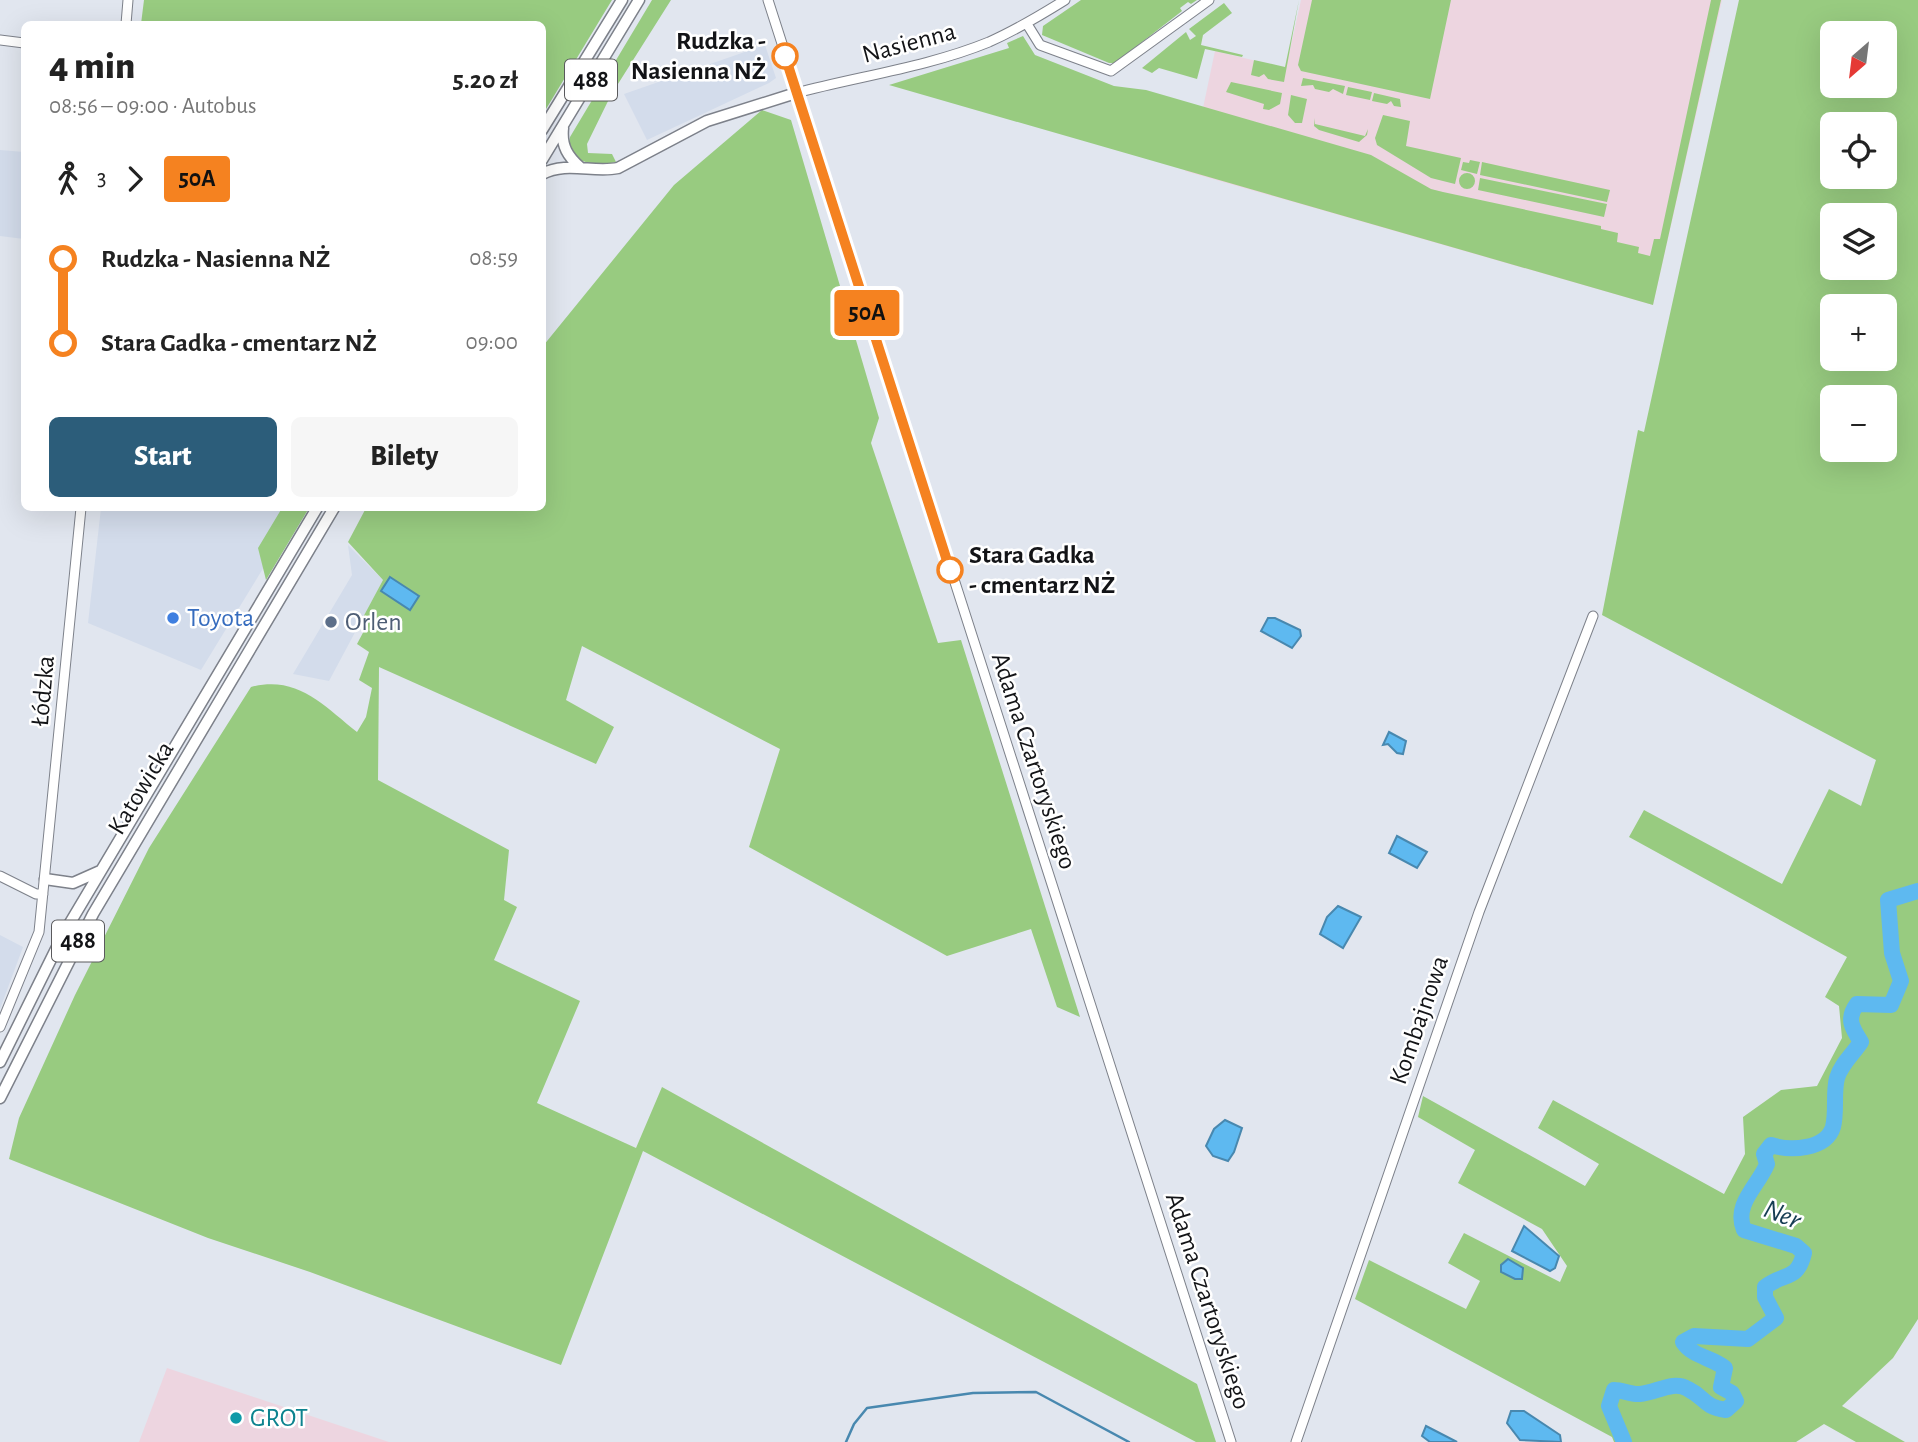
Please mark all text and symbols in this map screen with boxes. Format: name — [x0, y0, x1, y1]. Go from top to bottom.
street label: Nasienna — [859, 18, 959, 68]
north arrow — [1820, 21, 1897, 98]
map controls — [1820, 21, 1897, 462]
place label: Rudzka - Nasienna NŻ — [631, 28, 766, 84]
marker: Rudzka - Nasienna NŻ — [772, 43, 798, 69]
text: 4 min — [49, 48, 135, 86]
road number: 488 — [565, 60, 617, 100]
text: 5.20 zł — [453, 67, 518, 93]
text: 08:56 – 09:00 · Autobus — [49, 95, 257, 118]
button: locate — [1820, 112, 1897, 189]
icon: walk — [49, 160, 87, 198]
icon: forward — [116, 160, 154, 198]
text: 3 — [97, 167, 106, 190]
text: 50A — [178, 167, 216, 191]
button: layers — [1820, 203, 1897, 280]
text: Rudzka - Nasienna NŻ — [101, 246, 330, 272]
text: 08:59 — [469, 247, 518, 270]
line badge: 50A — [827, 290, 907, 336]
button: + — [1820, 294, 1897, 371]
text: 50A — [848, 301, 886, 325]
text: Stara Gadka - cmentarz NŻ — [101, 330, 377, 356]
text: 09:00 — [465, 331, 518, 354]
button: − — [1820, 385, 1897, 462]
button: Start — [49, 417, 277, 497]
button: Bilety — [291, 417, 518, 497]
place label: Stara Gadka - cmentarz NŻ — [969, 542, 1115, 598]
marker: Stara Gadka - cmentarz NŻ — [937, 557, 963, 583]
place label: Toyota — [187, 605, 254, 631]
place label: Orlen — [345, 609, 402, 635]
marker: Toyota — [165, 610, 181, 626]
marker: Orlen — [323, 614, 339, 630]
street label: Adama Czartoryskiego — [987, 650, 1081, 872]
street label: Łódzka — [27, 654, 59, 728]
street label: Katowicka — [103, 737, 179, 839]
road number: 488 — [52, 920, 104, 961]
street label: Kombajnowa — [1385, 952, 1453, 1088]
street label: Adama Czartoryskiego — [1161, 1190, 1255, 1412]
water label: Ner — [1759, 1195, 1805, 1235]
place label: GROT — [250, 1405, 308, 1431]
marker: GROT — [228, 1410, 244, 1426]

